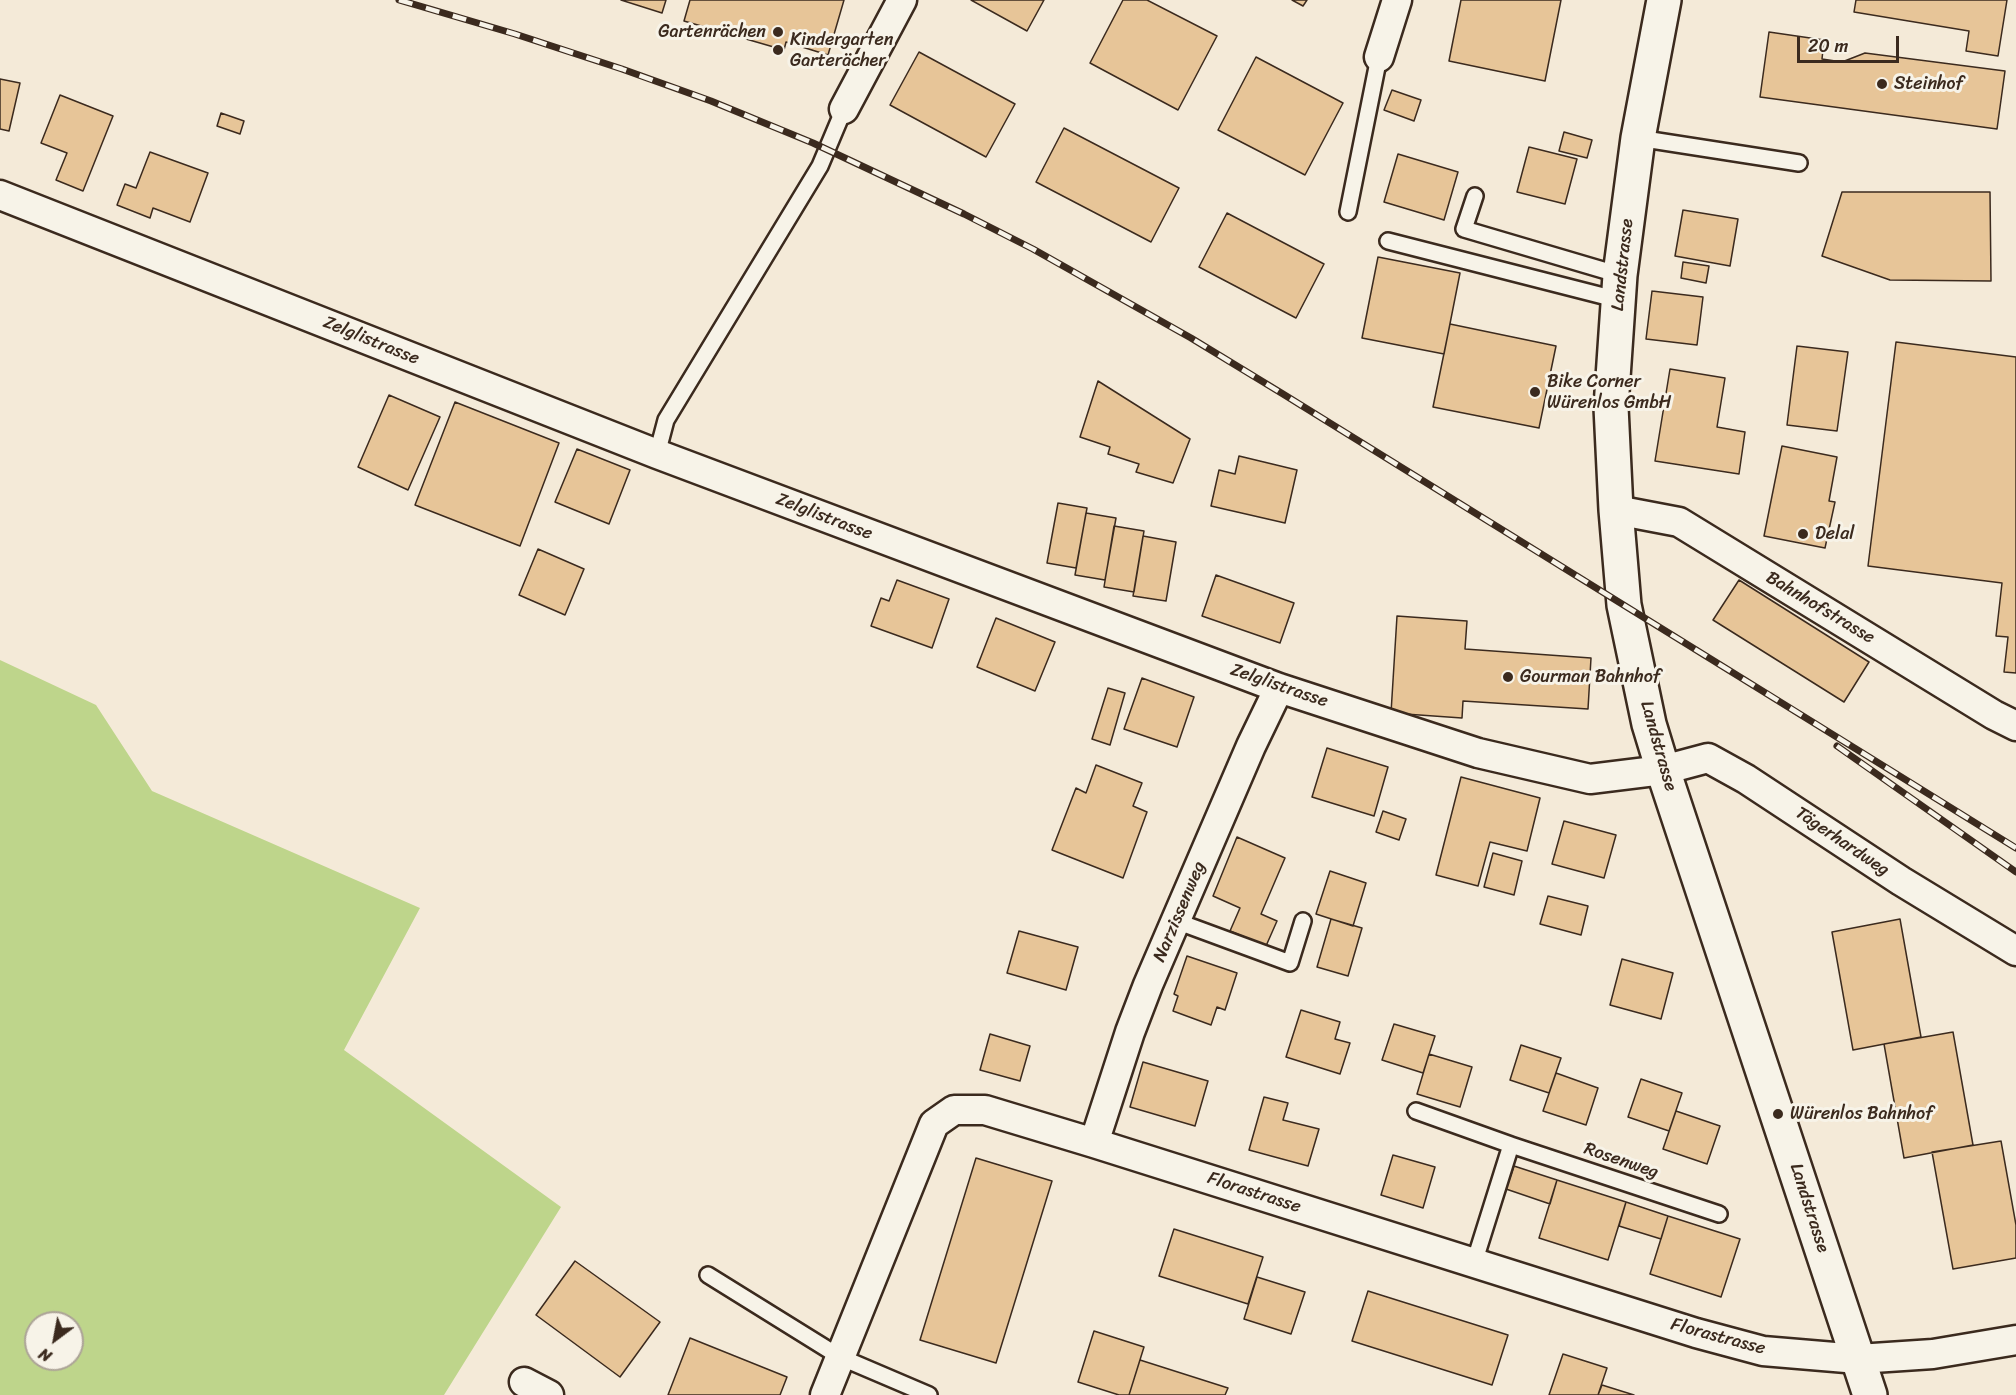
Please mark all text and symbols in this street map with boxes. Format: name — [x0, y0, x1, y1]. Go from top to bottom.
place label: Gartenrächen — [658, 21, 766, 43]
scale bar — [1800, 24, 1902, 62]
marker: Gartenrächen — [771, 25, 785, 39]
place label: Kindergarten Garterächer — [790, 29, 893, 72]
text: 20 m — [1808, 30, 1848, 62]
marker: Kindergarten Garterächer — [771, 43, 785, 57]
place label: Steinhof — [1894, 73, 1963, 95]
marker: Steinhof — [1875, 77, 1889, 91]
street label: Landstrasse — [1607, 218, 1639, 312]
street label: Zelglistrasse — [320, 312, 422, 370]
place label: Bike Corner Würenlos GmbH — [1547, 371, 1671, 413]
marker: Bike Corner Würenlos GmbH — [1528, 385, 1542, 399]
street label: Zelglistrasse — [773, 489, 875, 545]
place label: Delal — [1815, 523, 1854, 545]
marker: Delal — [1796, 527, 1810, 541]
street label: Bahnhofstrasse — [1762, 567, 1878, 649]
street label: Zelglistrasse — [1227, 659, 1331, 713]
place label: Gourman Bahnhof — [1520, 666, 1661, 688]
marker: Gourman Bahnhof — [1501, 670, 1515, 684]
street label: Landstrasse — [1635, 699, 1681, 793]
street label: Tägerhardweg — [1791, 803, 1893, 881]
street label: Narzissenweg — [1149, 858, 1211, 966]
place label: Würenlos Bahnhof — [1790, 1103, 1933, 1125]
marker: Würenlos Bahnhof — [1771, 1107, 1785, 1121]
street label: Rosenweg — [1581, 1138, 1661, 1184]
street label: Landstrasse — [1784, 1161, 1834, 1255]
street label: Florastrasse — [1205, 1168, 1303, 1218]
north arrow — [24, 1311, 84, 1371]
street label: Florastrasse — [1668, 1314, 1768, 1360]
text: N — [33, 1340, 58, 1370]

